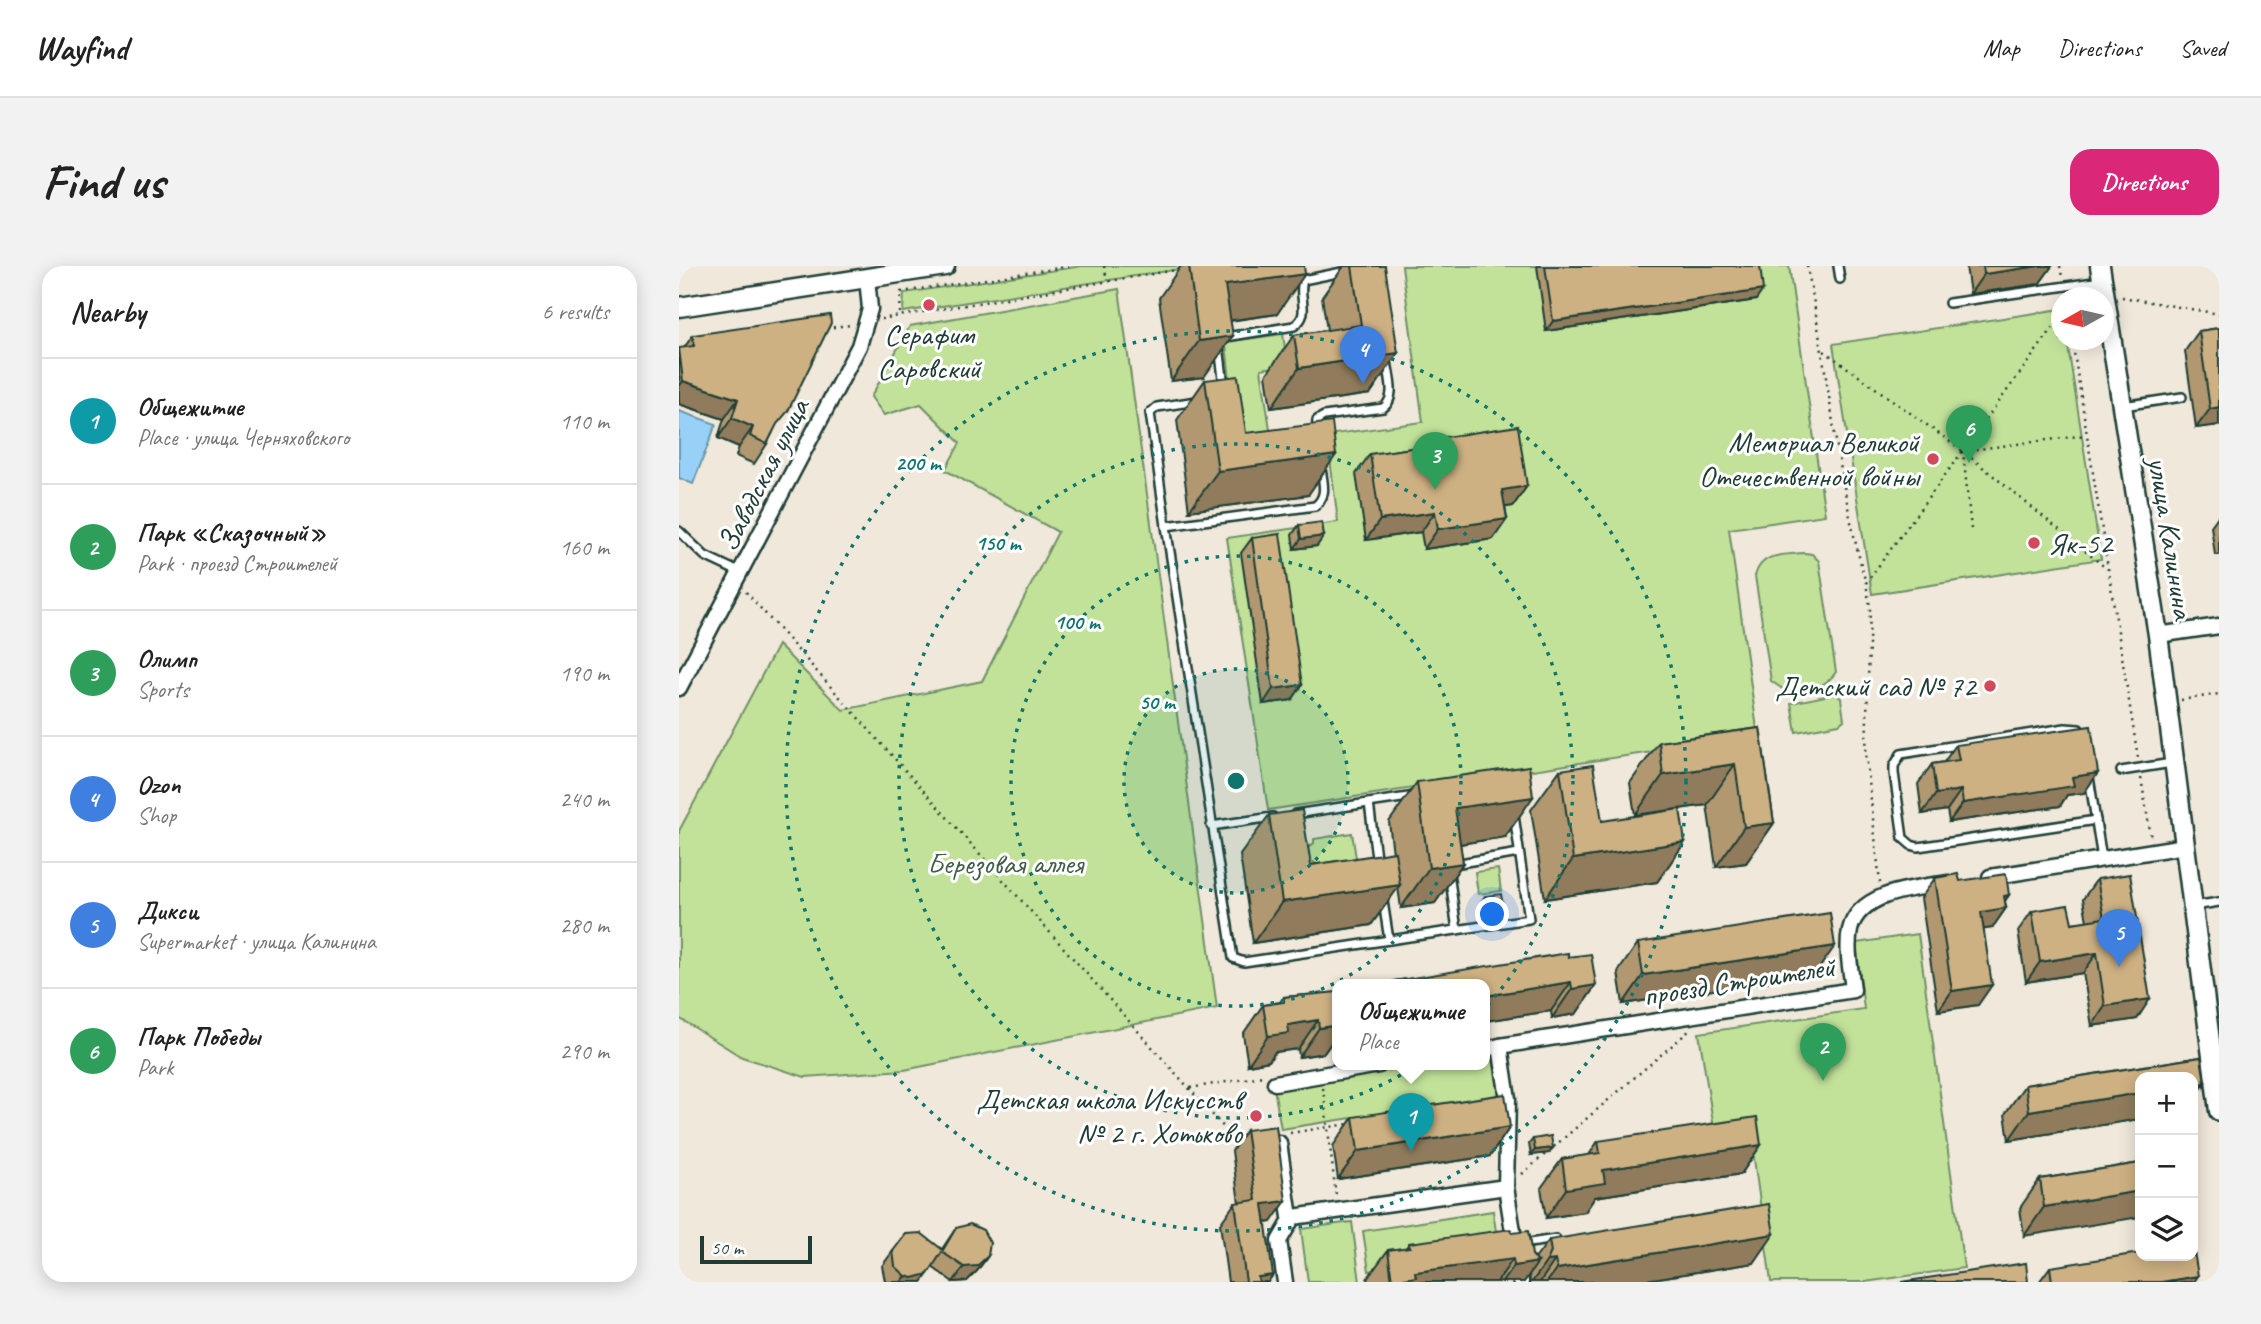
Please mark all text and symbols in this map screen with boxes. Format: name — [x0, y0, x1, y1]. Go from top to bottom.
text: Wayfind — [35, 27, 128, 69]
text: Map — [1983, 33, 2020, 63]
text: Directions — [2058, 33, 2141, 63]
text: Saved — [2179, 33, 2226, 63]
button: Directions — [2070, 149, 2219, 215]
text: Find us — [42, 151, 164, 213]
north arrow — [2051, 287, 2114, 350]
text: Nearby — [70, 293, 146, 331]
text: 6 results — [542, 297, 609, 326]
marker: Серафим Саровский — [921, 297, 937, 313]
place label: Серафим Саровский — [877, 315, 982, 387]
pin: 4 — [1340, 326, 1386, 384]
text: Общежитие — [137, 390, 243, 423]
street label: Заводская улица — [708, 391, 819, 558]
pin: 6 — [1946, 405, 1992, 463]
text: 1 — [88, 407, 98, 436]
text: 110 m — [560, 407, 609, 436]
text: Place · улица Черняховского — [137, 423, 349, 452]
place label: Мемориал Великой Отечественной войны — [1699, 423, 1921, 495]
pin: 3 — [1412, 432, 1458, 490]
text: 200 m — [895, 450, 943, 476]
marker: Мемориал Великой Отечественной войны — [1925, 451, 1941, 467]
street label: улица Калинина — [2139, 452, 2203, 624]
text: Парк «Сказочный» — [137, 516, 326, 549]
place label: Як-52 — [2048, 524, 2115, 562]
text: 150 m — [975, 530, 1023, 556]
text: 2 — [88, 533, 98, 562]
text: 160 m — [560, 533, 609, 562]
marker: Як-52 — [2026, 535, 2042, 551]
text: Park · проезд Строителей — [137, 549, 337, 578]
text: 100 m — [1054, 609, 1102, 635]
text: Олимп — [137, 642, 197, 675]
text: 3 — [88, 659, 98, 688]
text: 190 m — [560, 659, 609, 688]
place label: Детский сад № 72 — [1775, 667, 1978, 705]
text: Sports — [137, 675, 189, 704]
marker: Детский сад № 72 — [1982, 678, 1998, 694]
text: 50 m — [1139, 689, 1177, 715]
text: Ozon — [137, 768, 180, 801]
centre of rings — [1224, 769, 1248, 793]
text: 4 — [88, 785, 98, 814]
text: 240 m — [560, 785, 609, 814]
text: Shop — [137, 801, 176, 830]
park label: Березовая аллея — [927, 844, 1086, 882]
text: Дикси — [137, 894, 199, 927]
your location — [1475, 897, 1509, 931]
pin: 5 — [2096, 909, 2142, 967]
text: 5 — [88, 911, 98, 940]
text: 280 m — [560, 911, 609, 940]
text: Supermarket · улица Калинина — [137, 927, 376, 956]
street label: проезд Строителей — [1640, 947, 1839, 1015]
popup — [1332, 979, 1490, 1070]
text: Общежитие — [1358, 994, 1464, 1027]
text: Парк Победы — [137, 1020, 260, 1053]
pin: 2 — [1800, 1023, 1846, 1081]
text: Place — [1358, 1027, 1398, 1056]
text: 6 — [88, 1037, 98, 1066]
text: 290 m — [560, 1037, 609, 1066]
text: Park — [137, 1053, 173, 1082]
map controls — [2135, 1072, 2198, 1261]
button: + — [2135, 1072, 2198, 1135]
place label: Детская школа Искусств № 2 г. Хотьково — [977, 1080, 1248, 1152]
pin: 1 — [1388, 1093, 1434, 1151]
marker: Детская школа Искусств № 2 г. Хотьково — [1248, 1108, 1264, 1124]
button: − — [2135, 1135, 2198, 1198]
button: layers — [2135, 1198, 2198, 1261]
scale bar — [700, 1233, 812, 1265]
text: 50 m — [711, 1236, 743, 1260]

